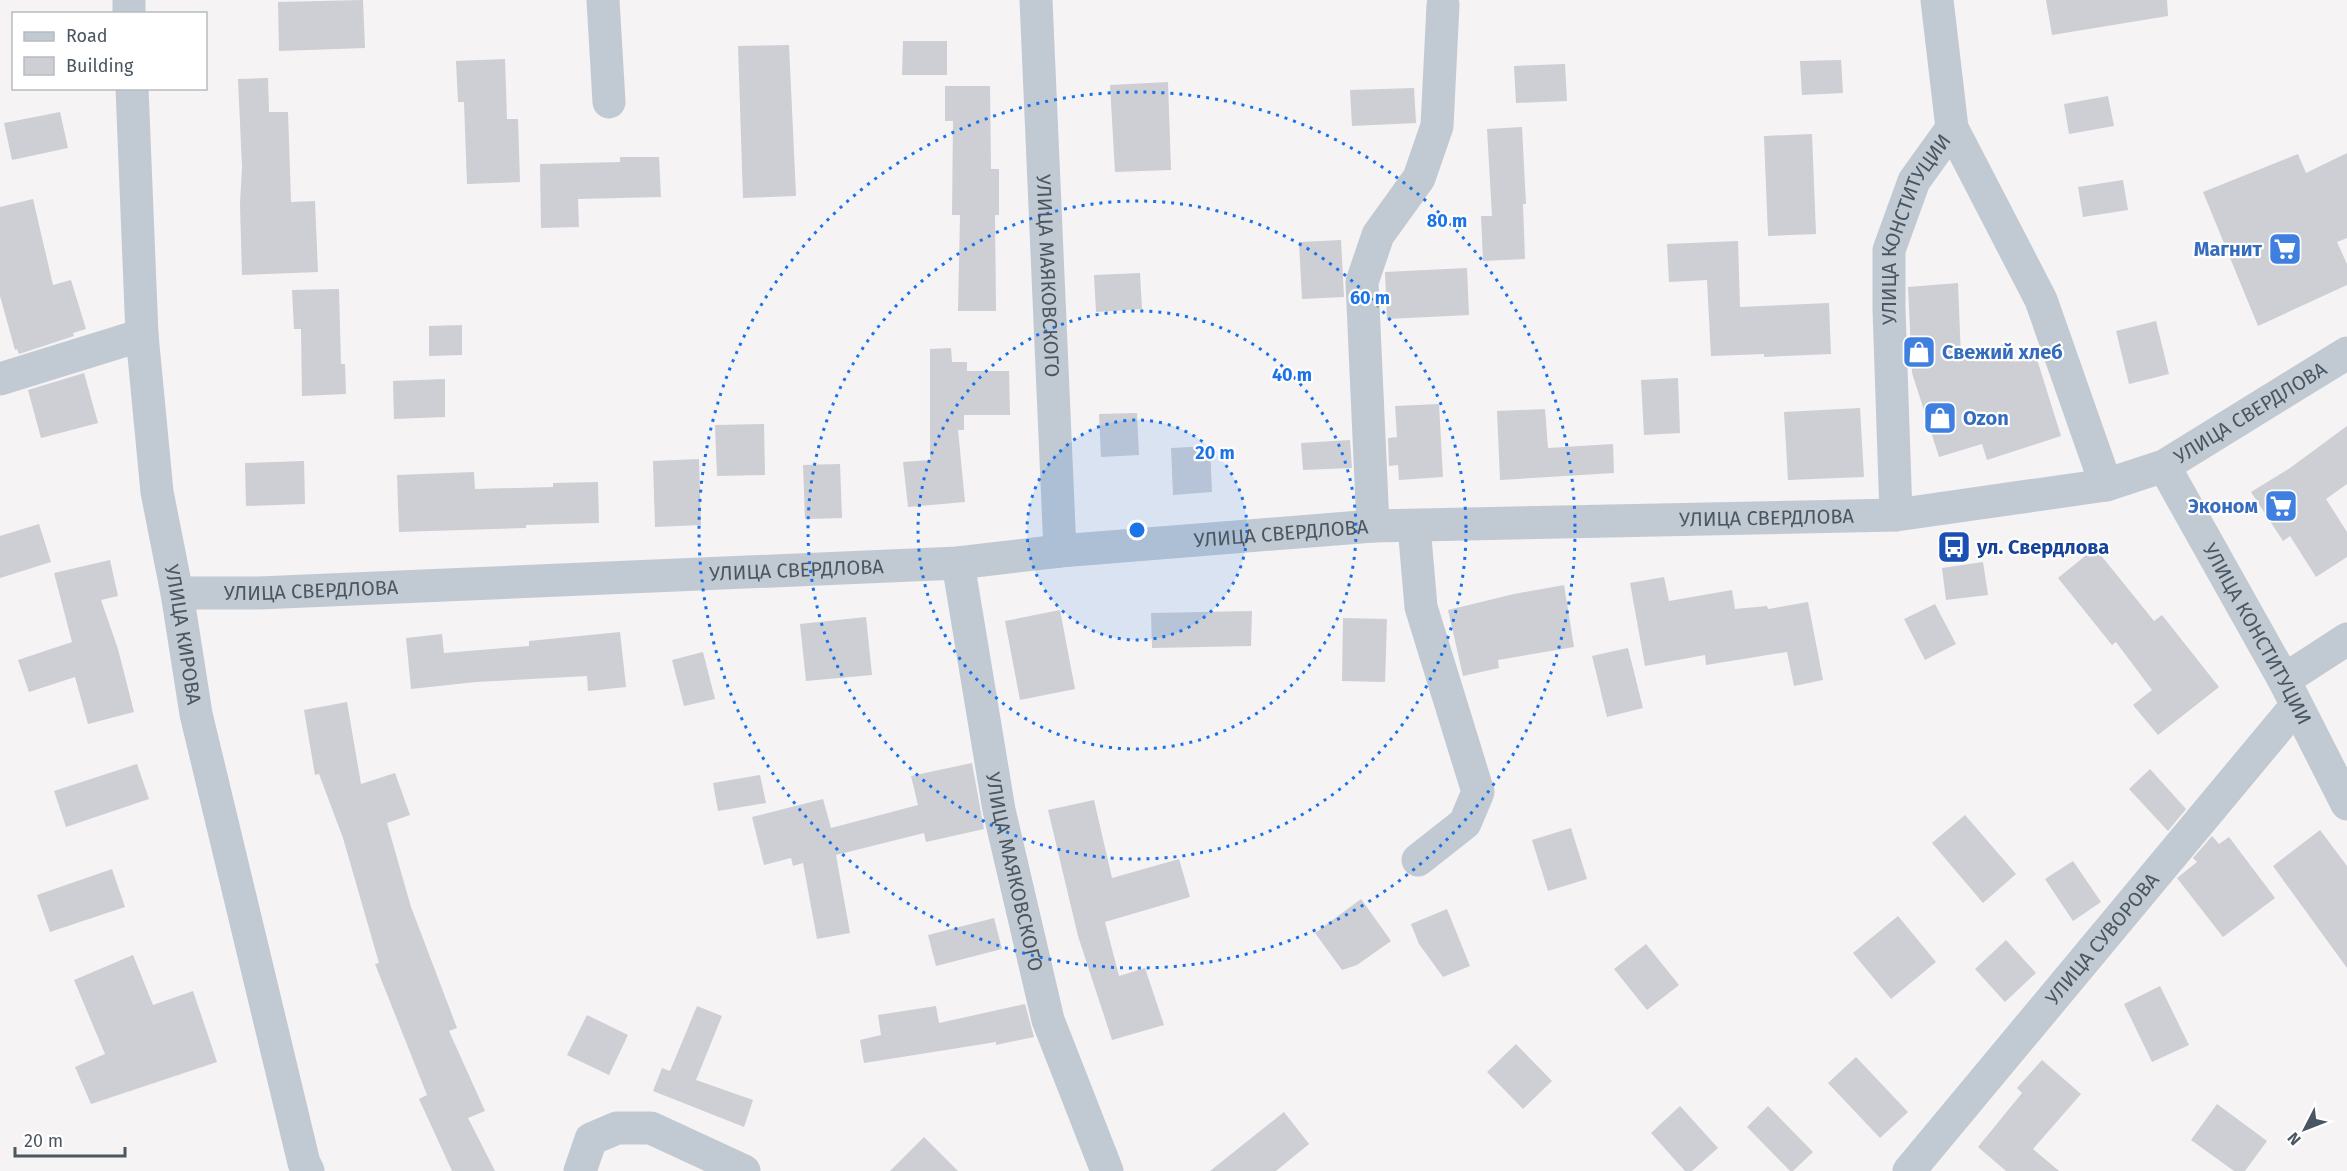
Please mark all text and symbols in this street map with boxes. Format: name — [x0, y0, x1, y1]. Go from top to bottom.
legend — [12, 12, 207, 90]
text: Road — [66, 25, 108, 47]
text: Building — [66, 55, 134, 77]
street label: УЛИЦА КОНСТИТУЦИИ — [1877, 129, 1956, 325]
street label: УЛИЦА МАЯКОВСКОГО — [1032, 174, 1064, 378]
text: 80 m — [1427, 210, 1467, 232]
supermarket icon: Магнит — [2267, 231, 2303, 267]
place label: Магнит — [2194, 237, 2263, 261]
text: 60 m — [1350, 287, 1390, 309]
shop icon: Свежий хлеб — [1901, 334, 1937, 370]
place label: Свежий хлеб — [1942, 340, 2063, 364]
street label: УЛИЦА СВЕРДЛОВА — [2170, 356, 2331, 469]
text: 40 m — [1272, 364, 1312, 386]
shop icon: Ozon — [1922, 400, 1958, 436]
place label: Ozon — [1963, 406, 2009, 430]
text: 20 m — [1195, 442, 1235, 464]
supermarket icon: Эконом — [2263, 488, 2299, 524]
place label: Эконом — [2188, 494, 2258, 518]
street label: УЛИЦА СВЕРДЛОВА — [1679, 504, 1855, 532]
street label: УЛИЦА СВЕРДЛОВА — [1193, 514, 1370, 552]
centre of rings — [1127, 520, 1147, 540]
bus stop icon: ул. Свердлова — [1936, 529, 1972, 565]
place label: ул. Свердлова — [1976, 535, 2109, 559]
street label: УЛИЦА КОНСТИТУЦИИ — [2198, 539, 2317, 728]
street label: УЛИЦА СВЕРДЛОВА — [709, 554, 885, 586]
street label: УЛИЦА КИРОВА — [160, 562, 206, 707]
street label: УЛИЦА СВЕРДЛОВА — [224, 575, 399, 605]
street label: УЛИЦА МАЯКОВСКОГО — [981, 771, 1048, 974]
street label: УЛИЦА СУВОРОВА — [2040, 868, 2164, 1010]
north arrow — [2275, 1099, 2335, 1159]
scale bar — [15, 1120, 124, 1158]
text: N — [2284, 1128, 2305, 1149]
text: 20 m — [24, 1130, 63, 1152]

